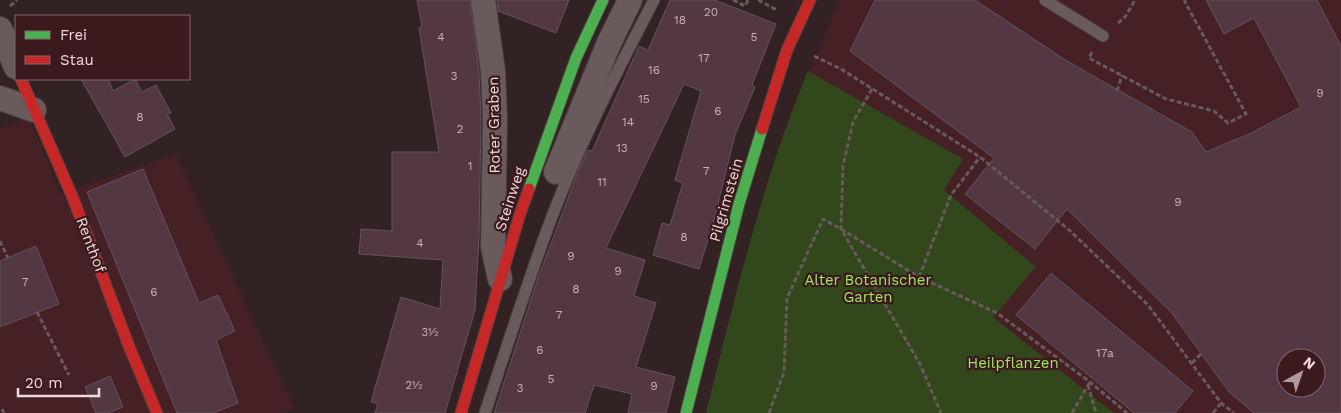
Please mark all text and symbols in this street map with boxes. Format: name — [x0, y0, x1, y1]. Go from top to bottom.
house number: 20 — [704, 5, 718, 19]
house number: 18 — [674, 13, 686, 27]
legend — [15, 15, 190, 80]
text: Frei — [60, 26, 87, 44]
house number: 4 — [437, 30, 445, 44]
house number: 5 — [751, 30, 758, 44]
text: Stau — [60, 51, 94, 69]
house number: 17 — [698, 51, 710, 65]
house number: 16 — [648, 63, 660, 77]
house number: 3 — [451, 69, 458, 83]
street label: Roter Graben — [484, 76, 504, 174]
house number: 9 — [1316, 86, 1324, 100]
house number: 15 — [638, 92, 650, 106]
house number: 6 — [714, 104, 722, 118]
house number: 8 — [136, 110, 144, 124]
house number: 14 — [622, 115, 634, 129]
house number: 2 — [457, 122, 464, 136]
house number: 13 — [616, 141, 628, 155]
street label: Pilgrimstein — [705, 156, 747, 244]
house number: 1 — [468, 159, 472, 173]
house number: 7 — [703, 164, 710, 178]
street label: Steinweg — [491, 165, 529, 233]
house number: 11 — [597, 175, 607, 189]
house number: 9 — [1174, 195, 1182, 209]
street label: Renthof — [72, 215, 110, 275]
house number: 8 — [680, 230, 688, 244]
house number: 4 — [416, 236, 424, 250]
house number: 9 — [567, 249, 575, 263]
house number: 9 — [614, 264, 622, 278]
park label: Alter Botanischer Garten — [804, 271, 932, 306]
house number: 7 — [22, 275, 29, 289]
house number: 8 — [572, 282, 580, 296]
house number: 6 — [150, 285, 158, 299]
house number: 7 — [556, 308, 563, 322]
house number: 3½ — [421, 325, 439, 339]
house number: 6 — [536, 343, 544, 357]
house number: 17a — [1096, 346, 1114, 360]
north arrow — [1276, 348, 1326, 398]
park label: Heilpflanzen — [967, 354, 1059, 372]
text: N — [1300, 354, 1318, 373]
scale bar — [18, 366, 99, 398]
house number: 5 — [548, 372, 555, 386]
text: 20 m — [25, 374, 63, 392]
house number: 2½ — [405, 378, 423, 392]
house number: 9 — [650, 379, 658, 393]
house number: 3 — [517, 381, 524, 395]

